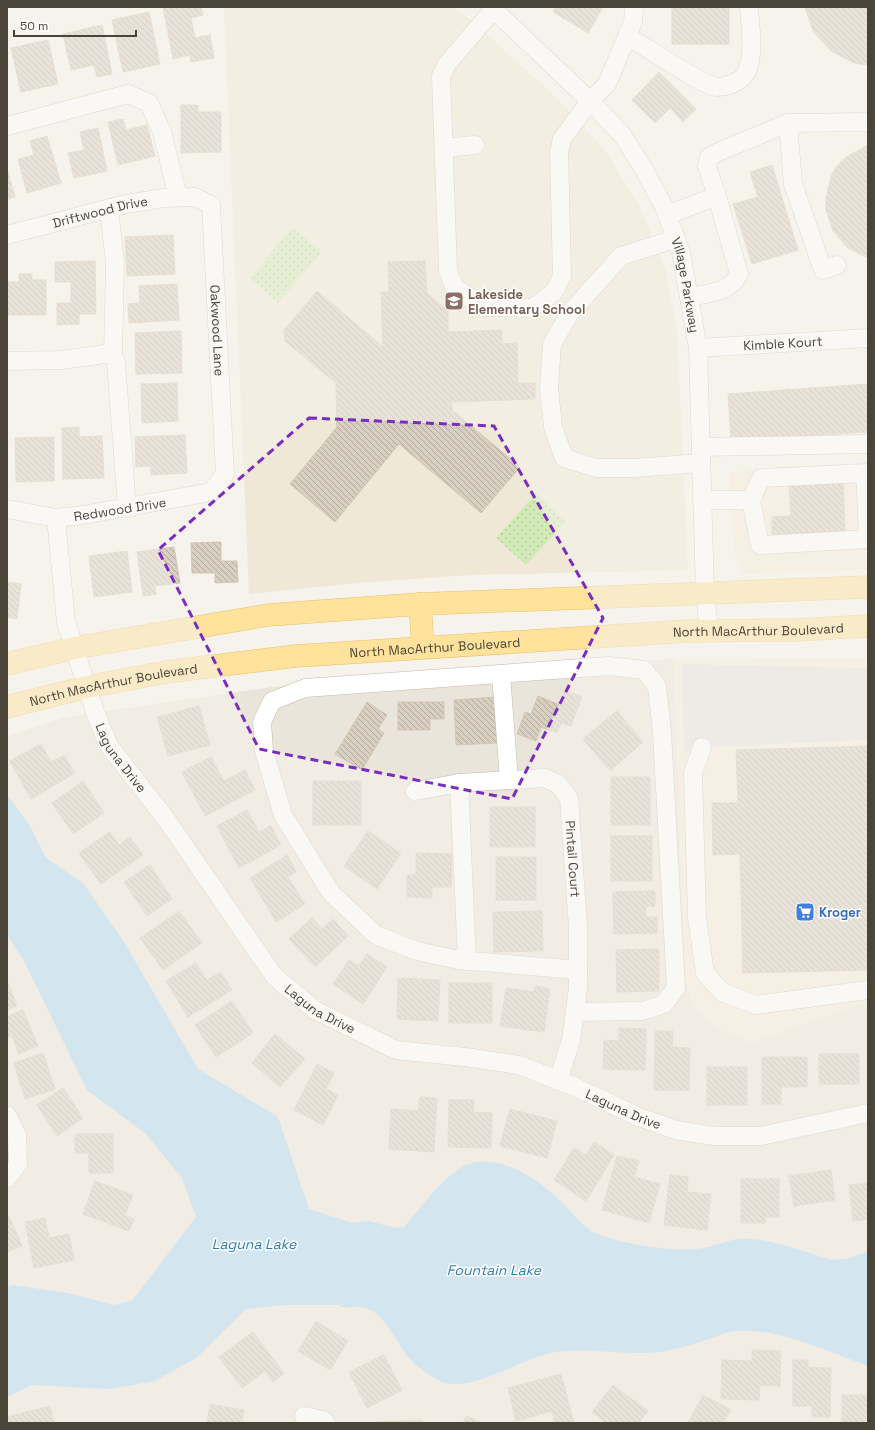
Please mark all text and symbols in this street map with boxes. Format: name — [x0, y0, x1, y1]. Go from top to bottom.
scale bar — [14, 12, 136, 38]
text: 50 m — [20, 18, 48, 34]
street label: Driftwood Drive — [51, 193, 149, 232]
street label: Village Parkway — [667, 235, 703, 334]
street label: Oakwood Lane — [206, 284, 228, 377]
place label: Lakeside Elementary School — [468, 286, 585, 318]
school or university icon: Lakeside Elementary School — [443, 290, 465, 312]
street label: Kimble Kourt — [743, 333, 823, 354]
street label: Redwood Drive — [73, 494, 168, 525]
street label: North MacArthur Boulevard — [672, 619, 844, 641]
street label: North MacArthur Boulevard — [349, 634, 521, 662]
street label: North MacArthur Boulevard — [28, 660, 198, 710]
street label: Laguna Drive — [91, 721, 150, 796]
street label: Pintail Court — [562, 820, 584, 898]
supermarket icon: Kroger — [794, 901, 816, 923]
place label: Kroger — [819, 904, 861, 921]
street label: Laguna Drive — [281, 980, 358, 1038]
street label: Laguna Drive — [583, 1085, 663, 1133]
water label: Laguna Lake — [212, 1235, 297, 1253]
water label: Fountain Lake — [447, 1261, 542, 1279]

